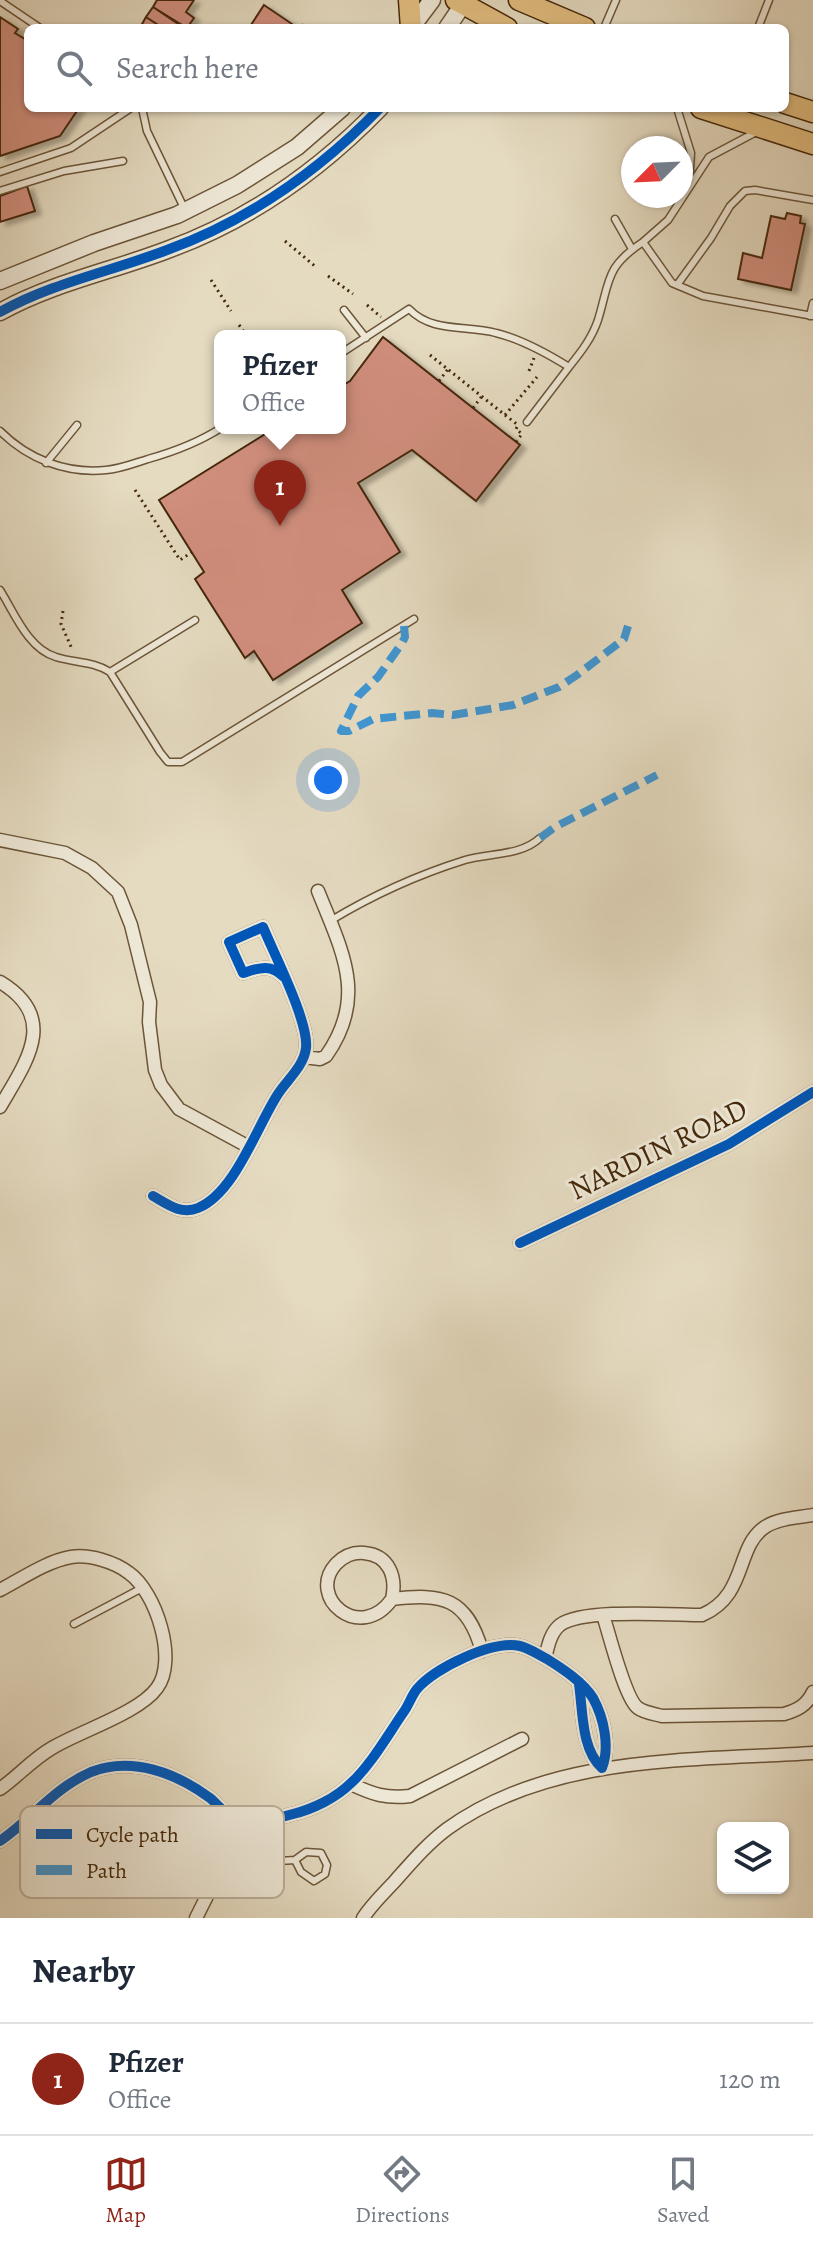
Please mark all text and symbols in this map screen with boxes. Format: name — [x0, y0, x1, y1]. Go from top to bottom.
search box — [24, 24, 789, 112]
icon: search — [52, 46, 96, 90]
text: Search here — [116, 48, 259, 88]
north arrow — [621, 136, 693, 208]
popup — [214, 330, 346, 434]
text: Pfizer — [242, 345, 318, 385]
text: Office — [242, 385, 305, 420]
pin: 1 — [254, 460, 306, 526]
your location — [308, 760, 348, 800]
street label: NARDIN ROAD — [562, 1089, 754, 1209]
legend — [20, 1806, 284, 1898]
text: Cycle path — [86, 1820, 179, 1850]
map controls — [717, 1822, 789, 1894]
button: layers — [717, 1822, 789, 1894]
text: Path — [86, 1856, 127, 1886]
text: Nearby — [32, 1947, 135, 1994]
text: Pfizer — [108, 2042, 184, 2082]
text: 1 — [53, 2062, 63, 2097]
text: 120 m — [719, 2062, 781, 2097]
text: Office — [108, 2082, 171, 2117]
tab: Map — [104, 2152, 148, 2230]
tab: Directions — [355, 2152, 450, 2230]
tab: Saved — [657, 2152, 709, 2230]

